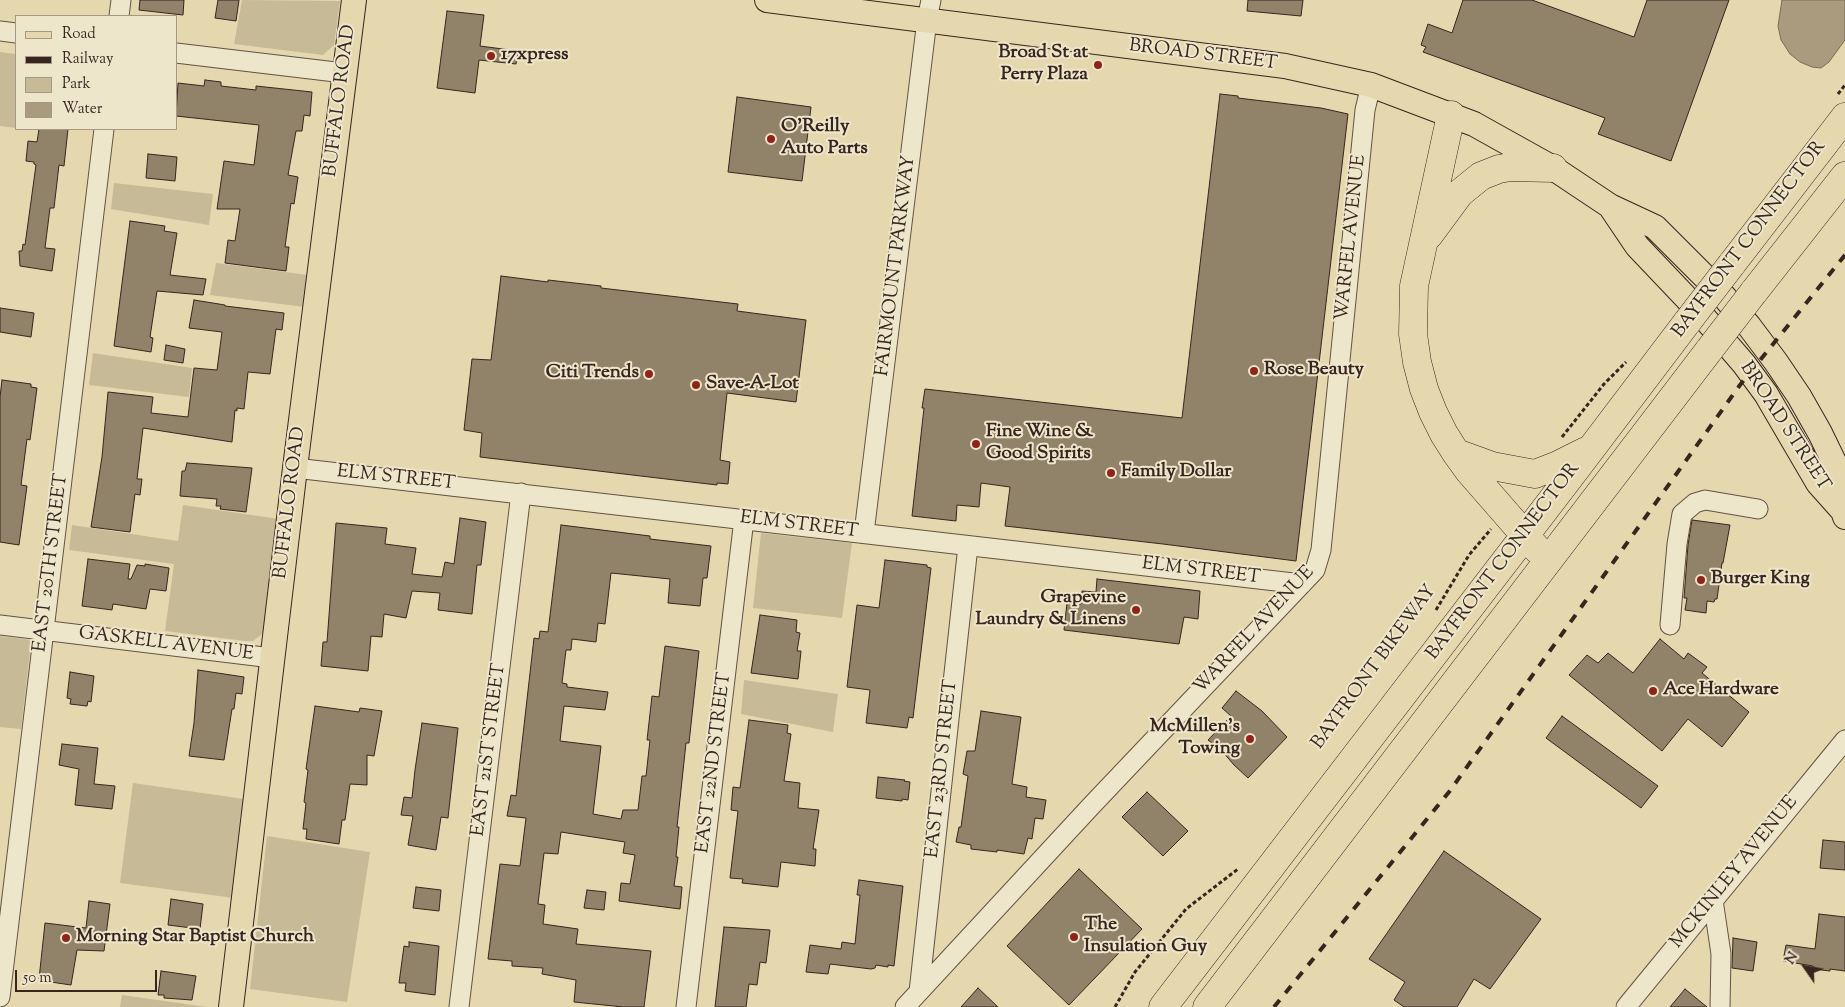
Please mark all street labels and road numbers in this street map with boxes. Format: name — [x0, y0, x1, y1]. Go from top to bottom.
street label: BUFFALO ROAD — [320, 23, 362, 179]
street label: BROAD STREET — [1127, 36, 1279, 76]
street label: BAYFRONT CONNECTOR — [1668, 137, 1832, 343]
street label: FAIRMOUNT PARKWAY — [872, 154, 922, 378]
street label: WARFEL AVENUE — [1332, 154, 1372, 322]
street label: BROAD STREET — [1734, 358, 1834, 496]
street label: BUFFALO ROAD — [270, 425, 312, 581]
street label: BAYFRONT CONNECTOR — [1422, 459, 1586, 665]
street label: ELM STREET — [336, 461, 456, 497]
street label: EAST 20TH STREET — [30, 472, 74, 654]
street label: ELM STREET — [739, 507, 859, 545]
street label: ELM STREET — [1141, 553, 1261, 591]
street label: WARFEL AVENUE — [1190, 562, 1320, 700]
street label: BAYFRONT BIKEWAY — [1308, 581, 1442, 755]
street label: GASKELL AVENUE — [77, 623, 255, 667]
street label: EAST 21ST STREET — [468, 662, 512, 838]
street label: EAST 22ND STREET — [693, 671, 737, 855]
street label: EAST 23RD STREET — [922, 679, 964, 859]
street label: MCKINLEY AVENUE — [1666, 792, 1804, 954]

